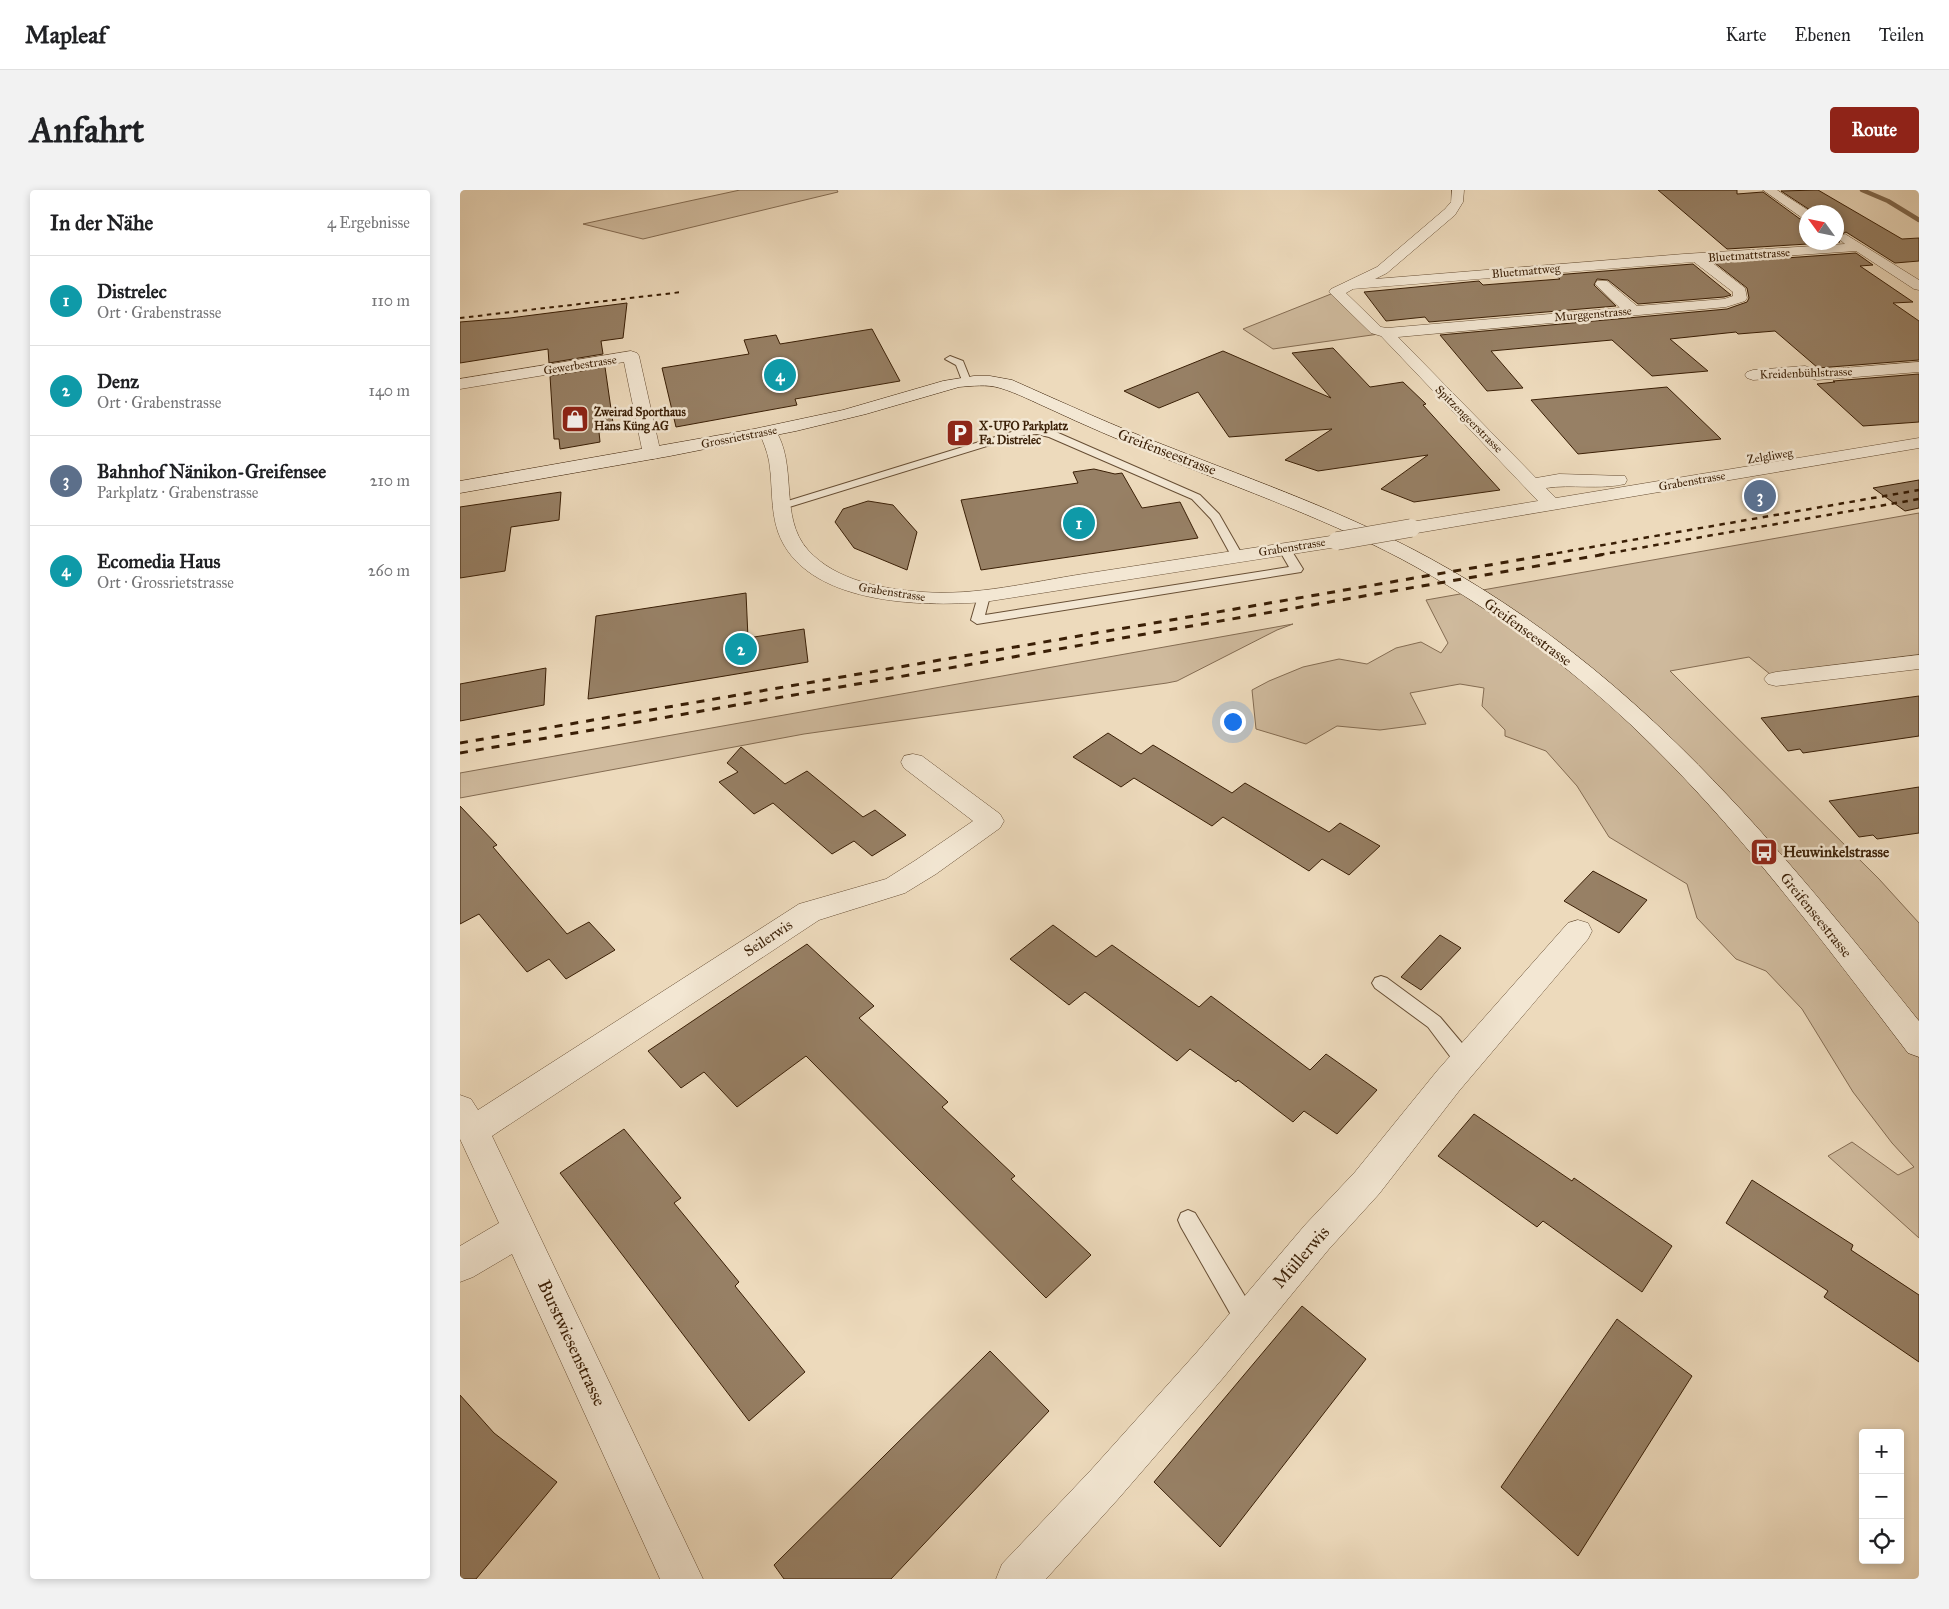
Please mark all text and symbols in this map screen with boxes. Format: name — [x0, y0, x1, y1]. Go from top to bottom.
text: Mapleaf — [25, 20, 106, 50]
text: Karte — [1726, 24, 1767, 46]
text: Ebenen — [1795, 24, 1851, 46]
text: Teilen — [1879, 24, 1924, 46]
button: Route — [1830, 107, 1919, 153]
text: Anfahrt — [30, 109, 144, 152]
north arrow — [1799, 205, 1844, 250]
text: In der Nähe — [50, 210, 153, 236]
text: 4 Ergebnisse — [327, 213, 410, 232]
street label: Bluetmattstrasse — [1707, 245, 1791, 265]
street label: Bluetmattweg — [1491, 261, 1561, 282]
text: Distrelec — [97, 280, 167, 303]
text: 1 — [63, 291, 69, 310]
text: 110 m — [371, 291, 410, 310]
text: Ort · Grabenstrasse — [97, 303, 221, 322]
street label: Murggenstrasse — [1554, 304, 1632, 325]
street label: Gewerbestrasse — [542, 352, 618, 378]
pin: 4 — [764, 356, 796, 394]
street label: Kreidenbühlstrasse — [1759, 364, 1853, 382]
text: Denz — [97, 370, 139, 393]
text: 2 — [62, 381, 70, 400]
text: 140 m — [369, 381, 410, 400]
street label: Spitzengeerstrasse — [1432, 382, 1506, 456]
text: Ort · Grabenstrasse — [97, 393, 221, 412]
shop icon: Zweirad Sporthaus Hans Küng AG — [560, 404, 590, 434]
place label: Zweirad Sporthaus Hans Küng AG — [594, 405, 686, 434]
parking icon: X-UFO Parkplatz Fa. Distrelec — [945, 418, 975, 448]
place label: X-UFO Parkplatz Fa. Distrelec — [978, 419, 1068, 447]
street label: Grossrietstrasse — [700, 423, 778, 451]
street label: Greifenseestrasse — [1115, 425, 1219, 479]
street label: Zelgliweg — [1746, 445, 1794, 468]
text: Bahnhof Nänikon-Greifensee — [97, 460, 326, 483]
street label: Grabenstrasse — [1657, 468, 1727, 494]
text: 3 — [63, 471, 69, 490]
text: 210 m — [370, 471, 410, 490]
pin: 3 — [1744, 477, 1776, 515]
text: Parkplatz · Grabenstrasse — [97, 483, 259, 502]
pin: 1 — [1063, 504, 1095, 542]
street label: Grabenstrasse — [1258, 535, 1326, 559]
text: Ecomedia Haus — [97, 550, 221, 573]
text: 4 — [62, 561, 70, 580]
text: 260 m — [368, 561, 410, 580]
text: Ort · Grossrietstrasse — [97, 573, 234, 592]
street label: Grabenstrasse — [858, 580, 926, 604]
street label: Greifenseestrasse — [1481, 594, 1575, 670]
pin: 2 — [725, 630, 757, 668]
your location — [1220, 709, 1246, 735]
bus stop icon: Heuwinkelstrasse — [1749, 837, 1779, 867]
place label: Heuwinkelstrasse — [1783, 843, 1890, 861]
street label: Greifenseestrasse — [1776, 869, 1856, 961]
street label: Seilerwis — [740, 916, 796, 960]
street label: Müllerwis — [1268, 1221, 1334, 1293]
street label: Burstwiesenstrasse — [533, 1276, 611, 1410]
map controls — [1859, 1429, 1904, 1564]
button: + — [1859, 1429, 1904, 1474]
button: − — [1859, 1474, 1904, 1519]
button: locate — [1859, 1519, 1904, 1564]

